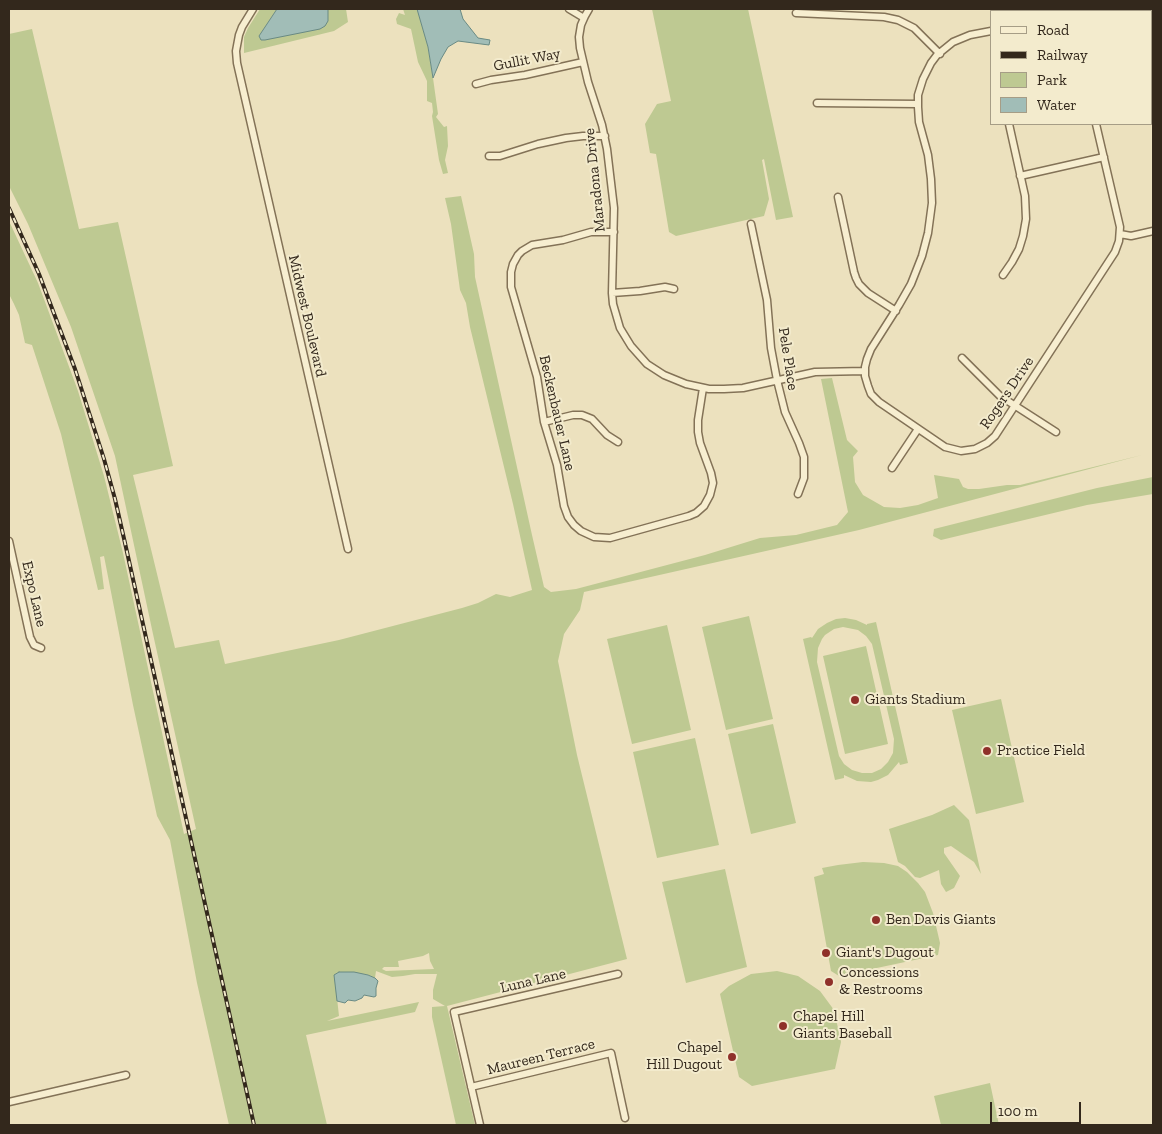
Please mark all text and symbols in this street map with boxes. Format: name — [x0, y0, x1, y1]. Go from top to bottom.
legend — [990, 10, 1152, 125]
text: Road — [1037, 21, 1069, 39]
street label: Gullit Way — [492, 45, 562, 75]
text: Railway — [1037, 46, 1088, 64]
text: Park — [1037, 71, 1067, 89]
text: Water — [1037, 96, 1077, 114]
street label: Maradona Drive — [581, 127, 609, 233]
street label: Midwest Boulevard — [284, 253, 330, 379]
street label: Pele Place — [774, 326, 802, 392]
street label: Rogers Drive — [976, 353, 1038, 433]
street label: Beckenbauer Lane — [535, 354, 579, 472]
street label: Expo Lane — [18, 559, 50, 629]
place label: Giants Stadium — [865, 691, 966, 709]
marker: Giants Stadium — [849, 694, 861, 706]
place label: Practice Field — [997, 742, 1085, 760]
marker: Practice Field — [981, 745, 993, 757]
place label: Ben Davis Giants — [886, 911, 996, 929]
marker: Ben Davis Giants — [870, 914, 882, 926]
place label: Giant's Dugout — [836, 944, 934, 962]
marker: Giant's Dugout — [820, 947, 832, 959]
place label: Concessions & Restrooms — [839, 964, 923, 999]
street label: Luna Lane — [498, 965, 568, 997]
marker: Concessions & Restrooms — [823, 976, 835, 988]
place label: Chapel Hill Giants Baseball — [793, 1008, 892, 1043]
marker: Chapel Hill Giants Baseball — [777, 1020, 789, 1032]
street label: Maureen Terrace — [485, 1035, 597, 1079]
place label: Chapel Hill Dugout — [646, 1039, 722, 1074]
marker: Chapel Hill Dugout — [726, 1051, 738, 1063]
scale bar — [992, 1092, 1083, 1124]
text: 100 m — [998, 1102, 1037, 1120]

